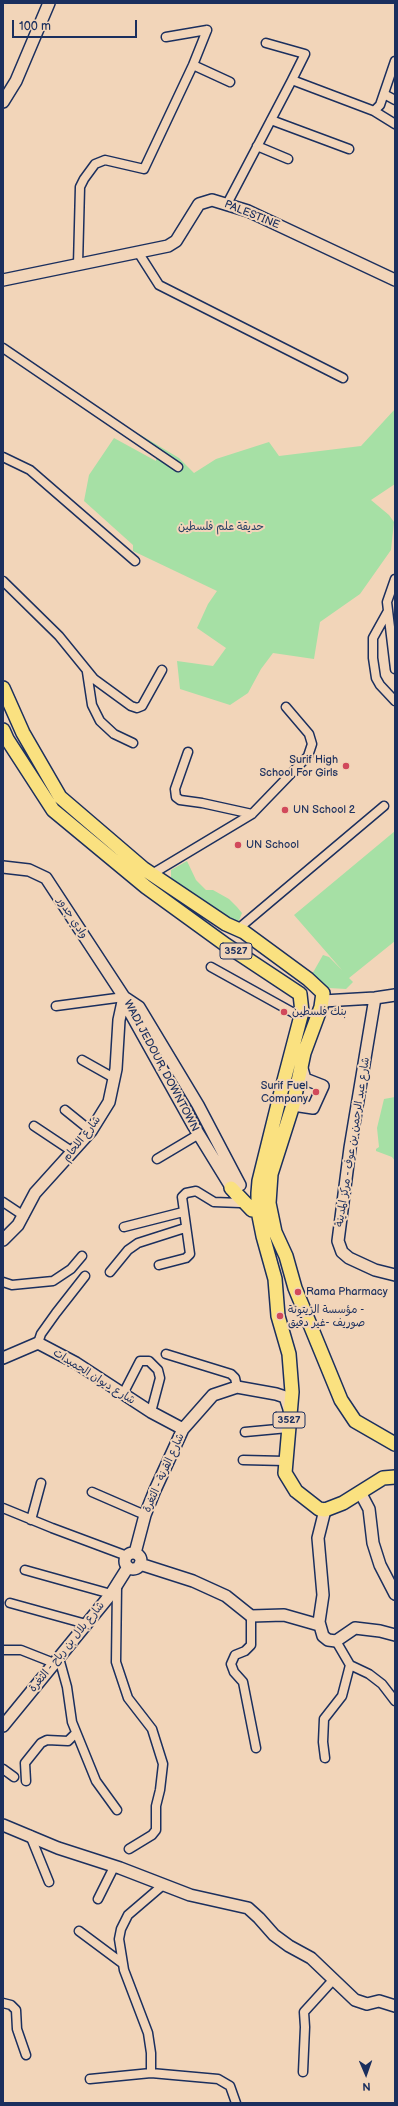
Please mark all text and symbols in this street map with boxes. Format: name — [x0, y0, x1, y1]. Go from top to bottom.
scale bar — [14, 12, 139, 38]
text: 100 m — [19, 19, 51, 34]
street label: PALESTINE — [222, 198, 282, 232]
park label: حديقة علم فلسطين — [178, 520, 264, 534]
place label: Surif High School For Girls — [259, 753, 338, 779]
marker: Surif High School For Girls — [341, 761, 351, 771]
place label: UN School 2 — [293, 803, 355, 817]
marker: UN School 2 — [280, 805, 290, 815]
place label: UN School — [246, 838, 299, 852]
marker: UN School — [233, 840, 243, 850]
street label: وادي جدور — [54, 895, 90, 941]
road number: 3527 — [220, 943, 252, 959]
street label: WADI JEDOUR, DOWNTOWN — [121, 998, 201, 1134]
place label: بنك فلسطين — [292, 1005, 347, 1019]
marker: بنك فلسطين — [279, 1007, 289, 1017]
street label: شارع عبد الرحمن بن عوف - مركز المدينة — [333, 1056, 373, 1228]
place label: Surif Fuel Company — [261, 1079, 308, 1105]
marker: Surif Fuel Company — [311, 1087, 321, 1097]
street label: شارع اللحام — [60, 1114, 104, 1164]
place label: Rama Pharmacy — [306, 1285, 388, 1299]
marker: Rama Pharmacy — [293, 1287, 303, 1297]
place label: مؤسسة الزيتونة - صوريف -غير دقيق — [288, 1303, 365, 1329]
marker: مؤسسة الزيتونة - صوريف -غير دقيق — [275, 1311, 285, 1321]
street label: شارع ديوان الحميدات — [51, 1346, 137, 1408]
road number: 3527 — [273, 1412, 305, 1428]
street label: شارع القرنة - الثغرة — [141, 1431, 187, 1515]
street label: شارع بلال بن رباح - الثغرة — [26, 1599, 108, 1695]
north arrow — [346, 2054, 386, 2094]
text: N — [362, 2080, 371, 2093]

